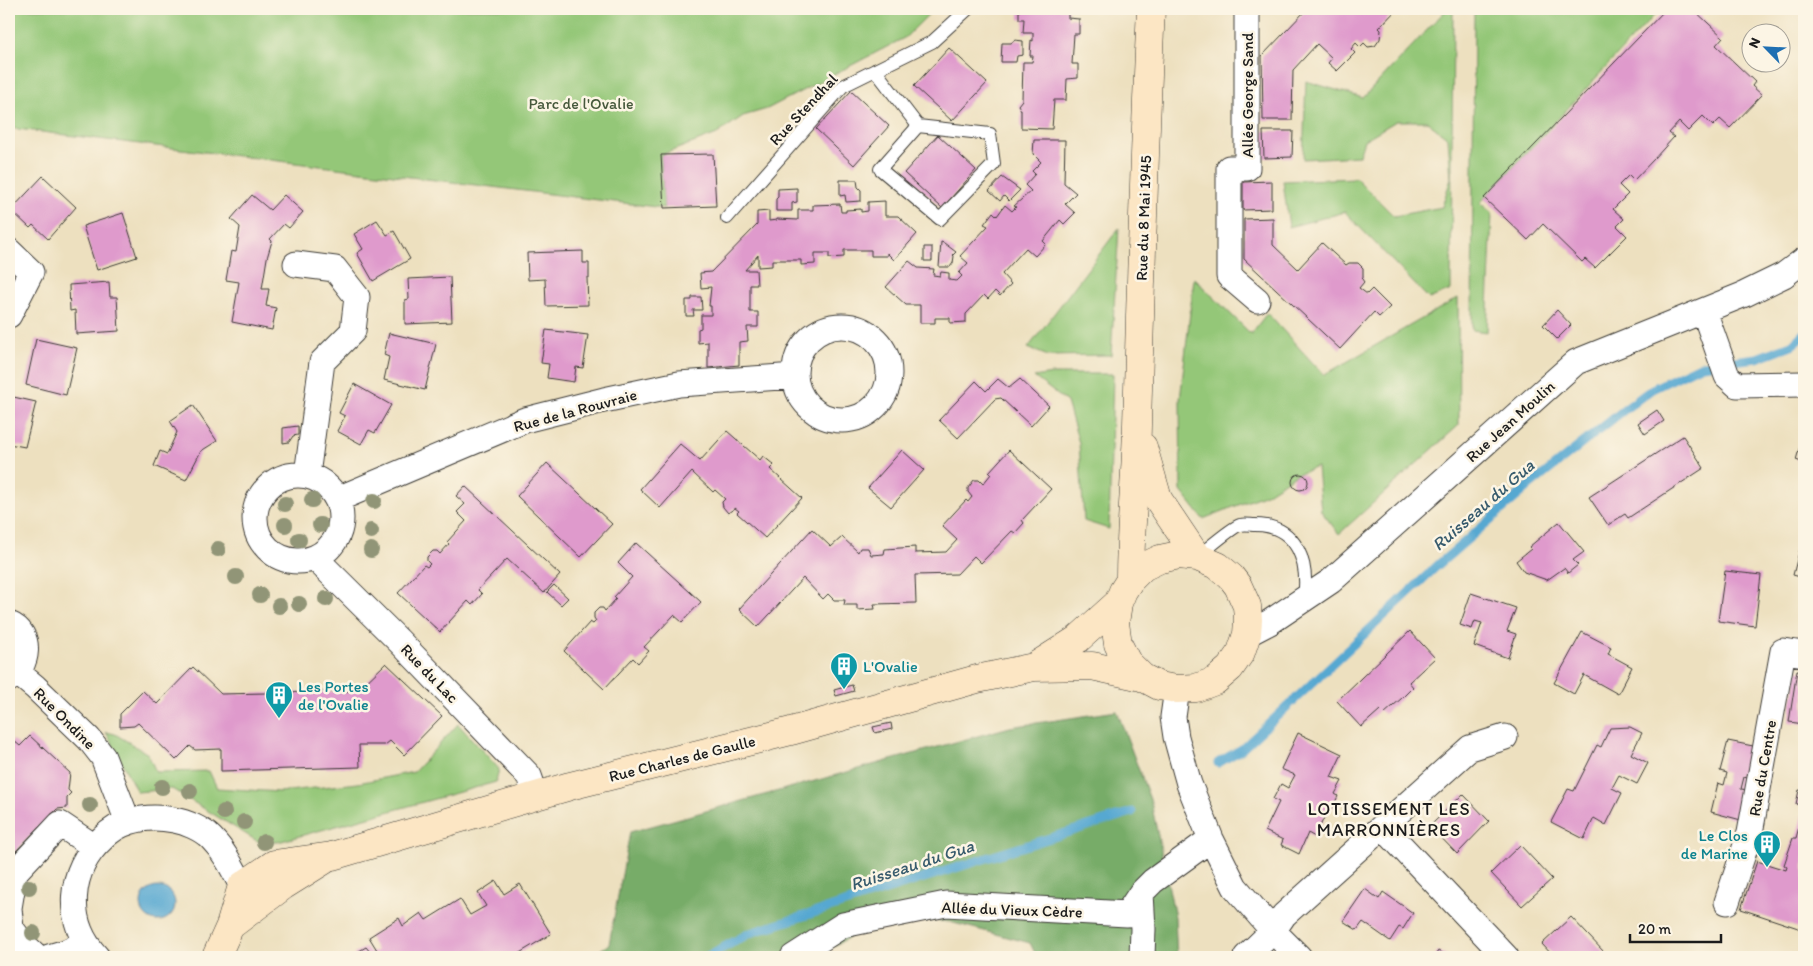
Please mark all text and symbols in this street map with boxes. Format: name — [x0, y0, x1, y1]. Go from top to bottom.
north arrow — [1740, 22, 1790, 72]
street label: Allée George Sand — [1238, 32, 1257, 158]
text: N — [1745, 35, 1764, 51]
street label: Rue Stendhal — [765, 69, 842, 149]
park label: Parc de l'Ovalie — [528, 94, 634, 113]
street label: Rue du 8 Mai 1945 — [1132, 155, 1155, 281]
street label: Rue Jean Moulin — [1462, 377, 1559, 466]
street label: Rue de la Rouvraie — [511, 385, 639, 436]
water label: Ruisseau du Gua — [1427, 454, 1540, 555]
street label: Rue du Lac — [397, 640, 462, 707]
building icon: L'Ovalie — [829, 651, 859, 690]
place label: L'Ovalie — [863, 657, 918, 676]
place label: Les Portes de l'Ovalie — [298, 677, 369, 714]
building icon: Les Portes de l'Ovalie — [264, 680, 294, 719]
street label: Rue Ondine — [30, 683, 100, 753]
street label: Rue du Centre — [1745, 718, 1780, 818]
street label: Rue Charles de Gaulle — [607, 731, 757, 786]
district label: LOTISSEMENT LES MARRONNIÈRES — [1307, 798, 1471, 841]
place label: Le Clos de Marine — [1681, 826, 1748, 863]
building icon: Le Clos de Marine — [1752, 829, 1782, 868]
water label: Ruisseau du Gua — [848, 834, 978, 895]
street label: Allée du Vieux Cèdre — [941, 898, 1083, 921]
scale bar — [1630, 911, 1722, 943]
text: 20 m — [1638, 920, 1672, 938]

